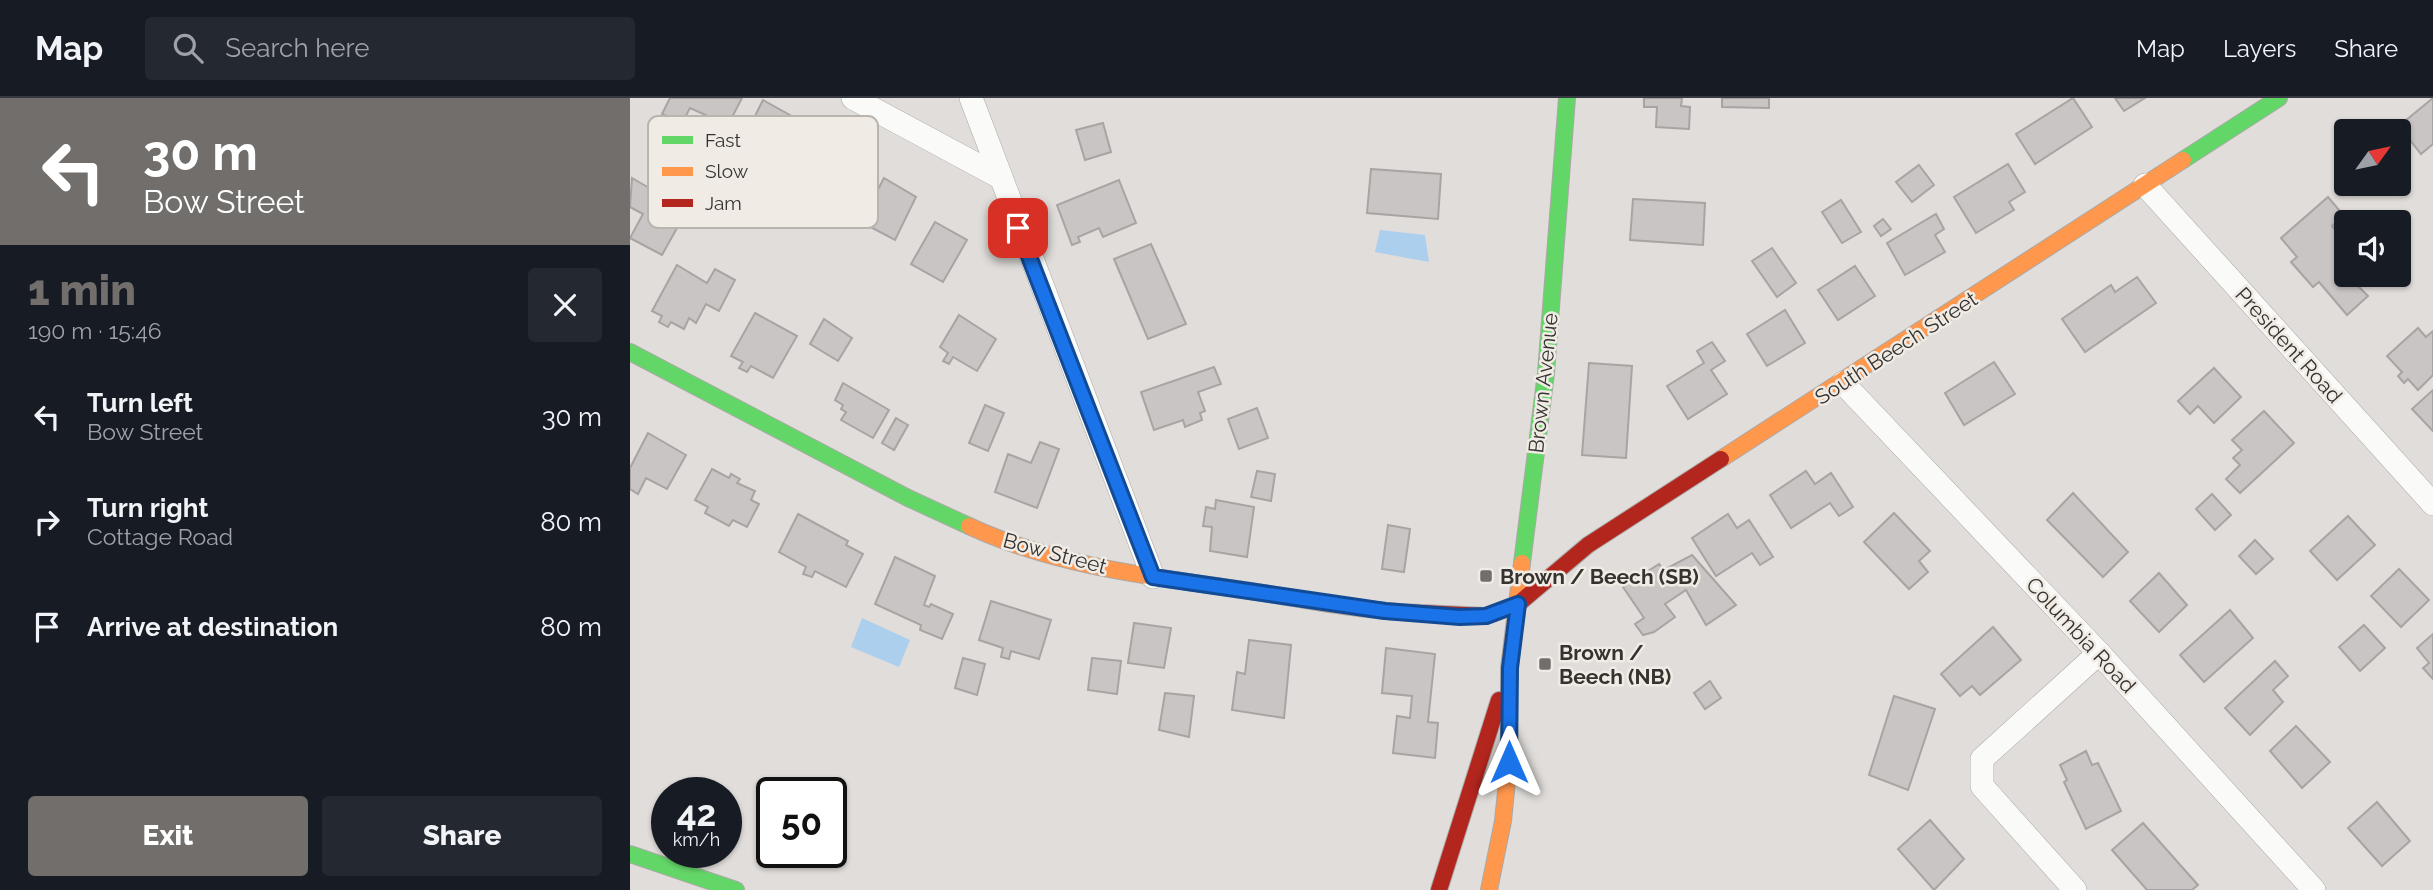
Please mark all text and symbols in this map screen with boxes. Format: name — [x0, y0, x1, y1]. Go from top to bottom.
search box — [145, 17, 635, 80]
text: Map — [35, 29, 103, 68]
icon: search — [169, 29, 207, 67]
text: Search here — [225, 33, 370, 63]
text: Map — [2136, 34, 2185, 63]
text: Layers — [2223, 34, 2296, 63]
text: Share — [2334, 34, 2398, 63]
legend — [648, 116, 878, 228]
north arrow — [2334, 119, 2412, 196]
map controls — [2334, 119, 2411, 287]
text: 30 m — [143, 124, 258, 181]
icon: left — [28, 126, 119, 217]
text: Fast — [705, 129, 741, 151]
text: Slow — [705, 160, 749, 182]
text: Bow Street — [143, 183, 305, 220]
text: Jam — [705, 192, 742, 214]
pin — [988, 198, 1048, 258]
icon: arrive — [999, 209, 1037, 247]
button: sound — [2334, 210, 2411, 287]
text: 1 min — [28, 266, 136, 315]
button: close — [528, 268, 602, 342]
street label: President Road — [2230, 282, 2348, 408]
street label: South Beech Street — [1810, 286, 1982, 410]
street label: Brown Avenue — [1523, 312, 1563, 454]
text: 190 m · 15:46 — [28, 317, 162, 344]
text: Turn left — [87, 388, 193, 418]
icon: left — [28, 398, 66, 436]
text: 30 m — [542, 402, 602, 432]
text: Bow Street — [87, 418, 203, 445]
text: Turn right — [87, 493, 208, 523]
icon: right — [28, 503, 66, 541]
text: 80 m — [540, 507, 602, 537]
text: Cottage Road — [87, 523, 233, 550]
street label: Bow Street — [1000, 527, 1110, 579]
place label: Brown / Beech (SB) — [1500, 564, 1699, 589]
marker: Brown / Beech (SB) — [1478, 568, 1494, 584]
street label: Columbia Road — [2021, 572, 2141, 698]
icon: arrive — [28, 608, 66, 646]
text: Arrive at destination — [87, 612, 338, 642]
text: 80 m — [540, 612, 602, 642]
place label: Brown / Beech (NB) — [1559, 640, 1671, 689]
marker: Brown / Beech (NB) — [1537, 656, 1553, 672]
position arrow — [1472, 725, 1546, 799]
speed limit sign: 50 — [756, 777, 847, 868]
text: 42 — [677, 793, 716, 834]
button: Exit — [28, 796, 308, 876]
button: Share — [322, 796, 602, 876]
text: km/h — [673, 829, 720, 850]

